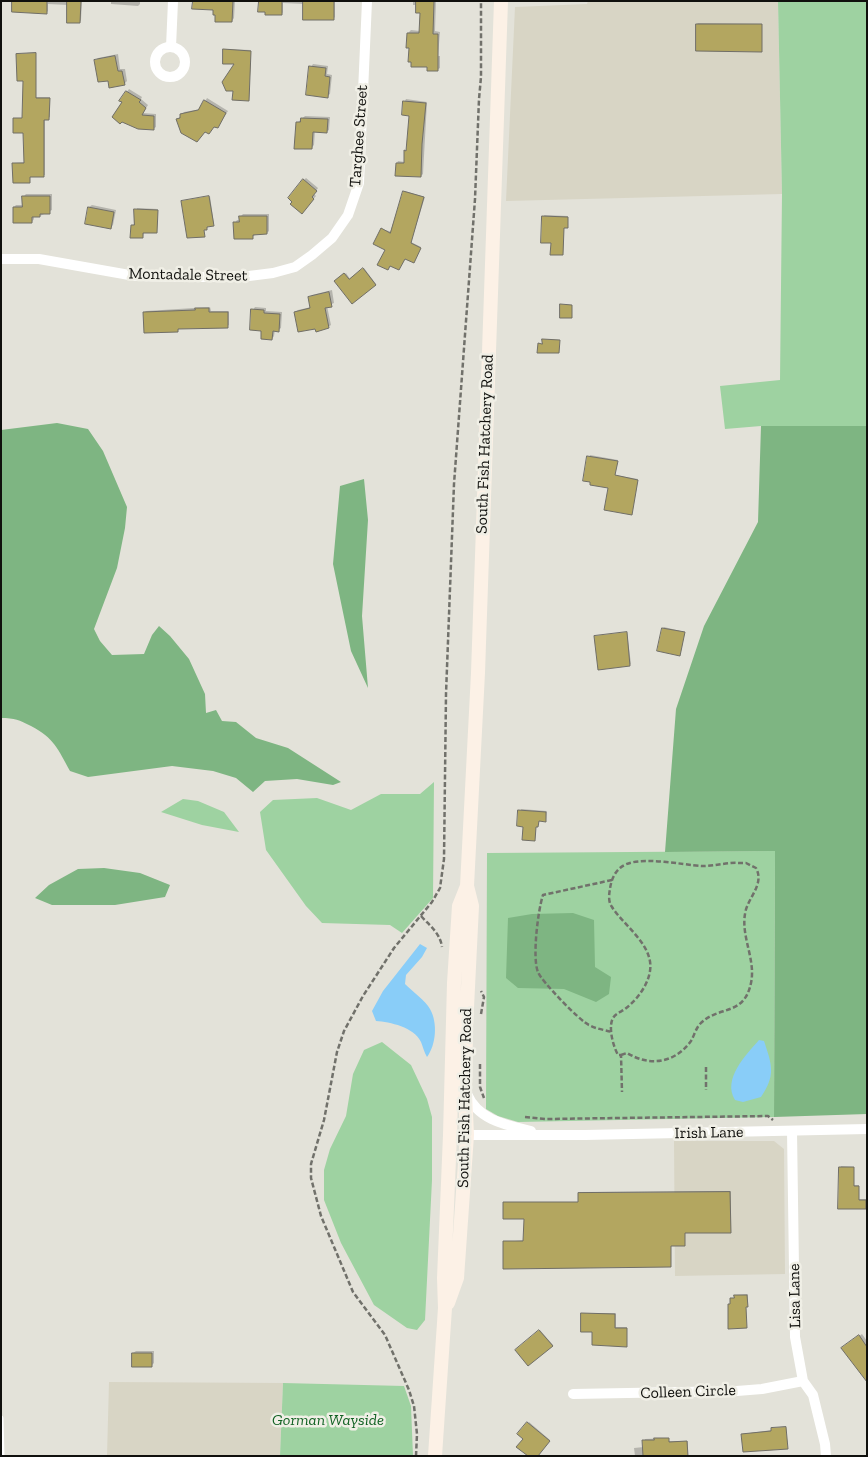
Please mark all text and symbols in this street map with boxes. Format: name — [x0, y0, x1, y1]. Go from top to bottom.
street label: Targhee Street — [346, 84, 372, 188]
street label: Montadale Street — [128, 264, 248, 286]
street label: South Fish Hatchery Road — [472, 354, 498, 534]
street label: South Fish Hatchery Road — [454, 1008, 476, 1188]
street label: Irish Lane — [674, 1123, 744, 1143]
street label: Lisa Lane — [785, 1263, 805, 1329]
street label: Colleen Circle — [640, 1381, 736, 1403]
park label: Gorman Wayside — [272, 1410, 384, 1430]

